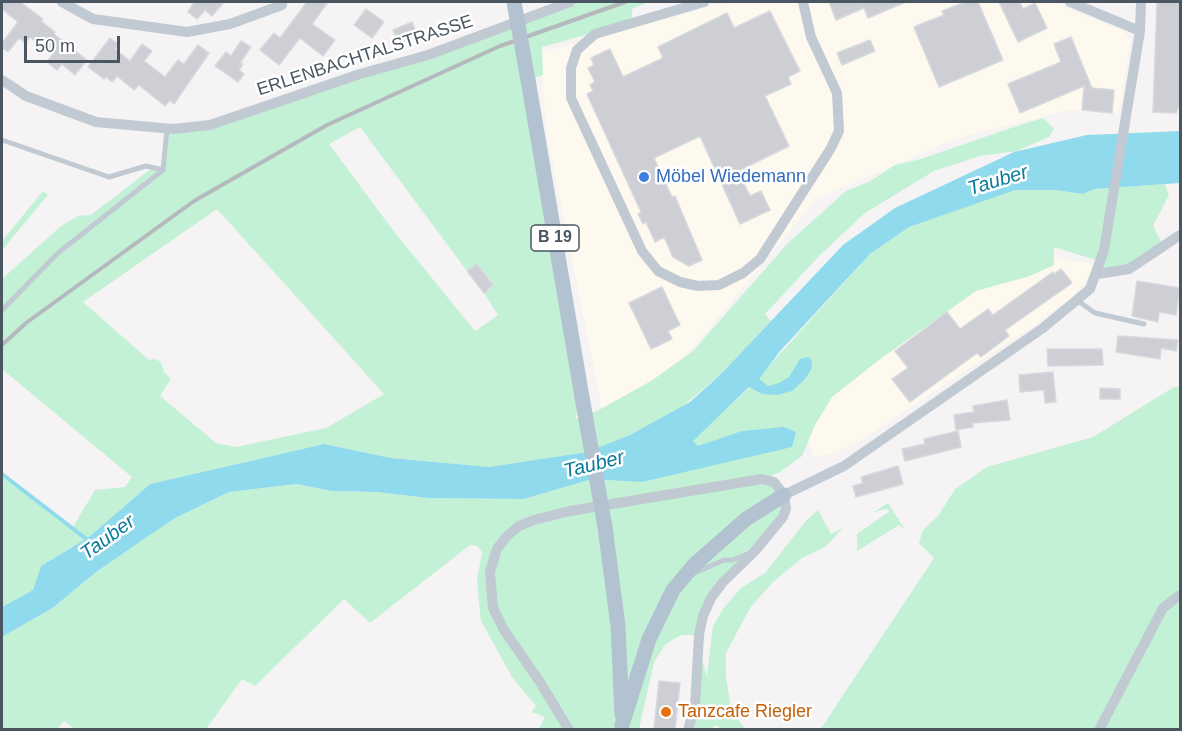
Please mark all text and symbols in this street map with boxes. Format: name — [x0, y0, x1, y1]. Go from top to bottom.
street label: ERLENBACHTALSTRASSE — [254, 11, 476, 101]
scale bar — [27, 24, 123, 62]
text: 50 m — [35, 36, 75, 56]
water label: Tauber — [965, 161, 1031, 201]
place label: Möbel Wiedemann — [656, 166, 806, 188]
marker: Möbel Wiedemann — [637, 170, 651, 184]
road number: B 19 — [531, 225, 579, 251]
water label: Tauber — [561, 446, 627, 484]
water label: Tauber — [76, 510, 140, 566]
place label: Tanzcafe Riegler — [678, 701, 812, 723]
marker: Tanzcafe Riegler — [659, 705, 673, 719]

